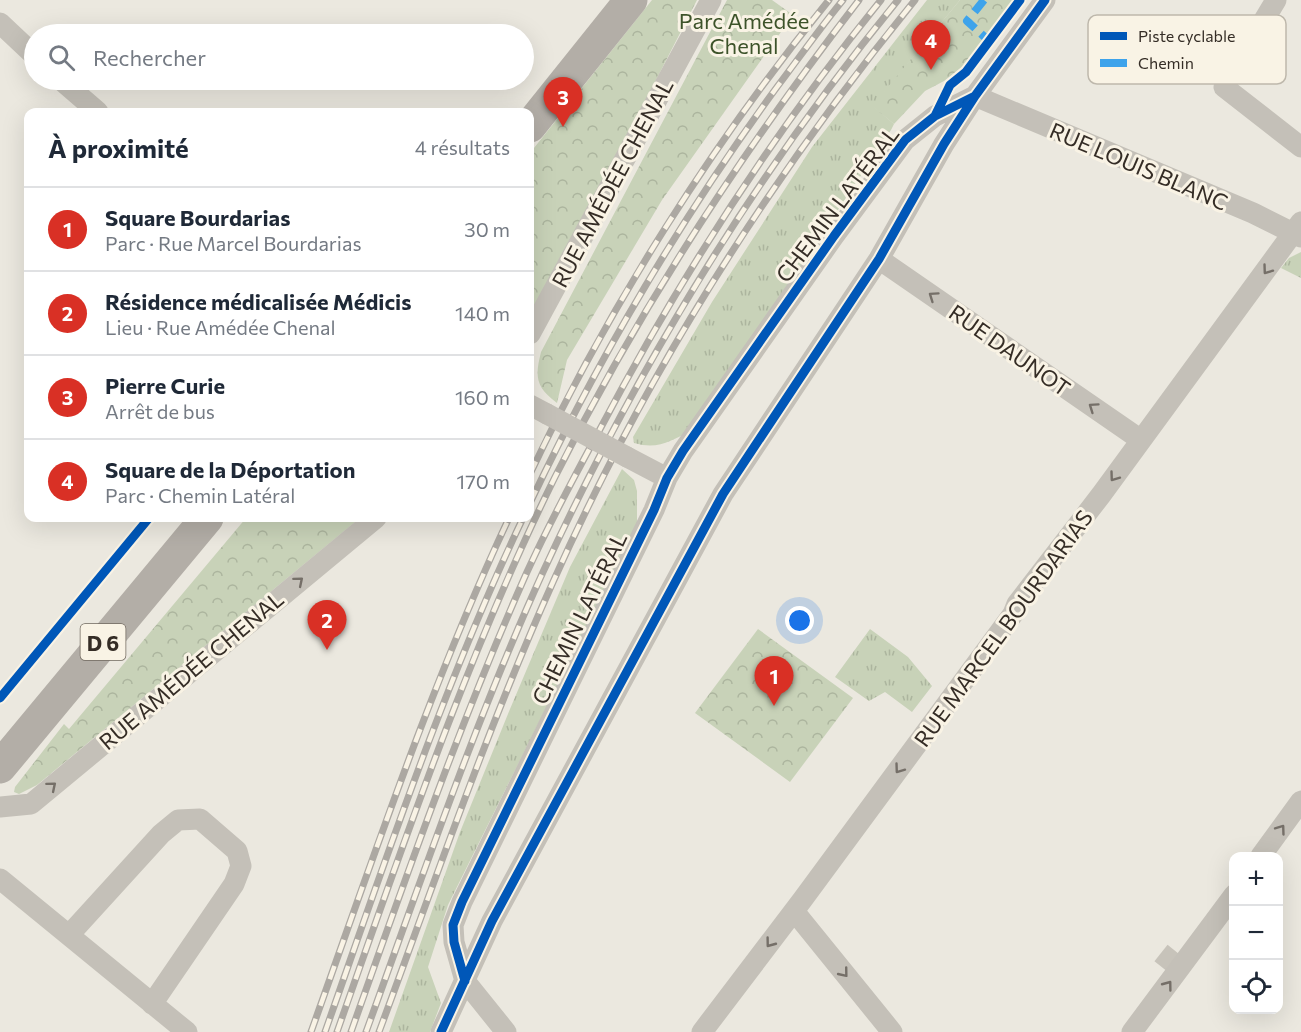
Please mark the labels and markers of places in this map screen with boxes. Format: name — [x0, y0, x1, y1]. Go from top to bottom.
pin: 4 — [912, 20, 950, 70]
pin: 3 — [544, 78, 582, 127]
pin: 2 — [308, 600, 346, 650]
pin: 1 — [754, 656, 794, 706]

